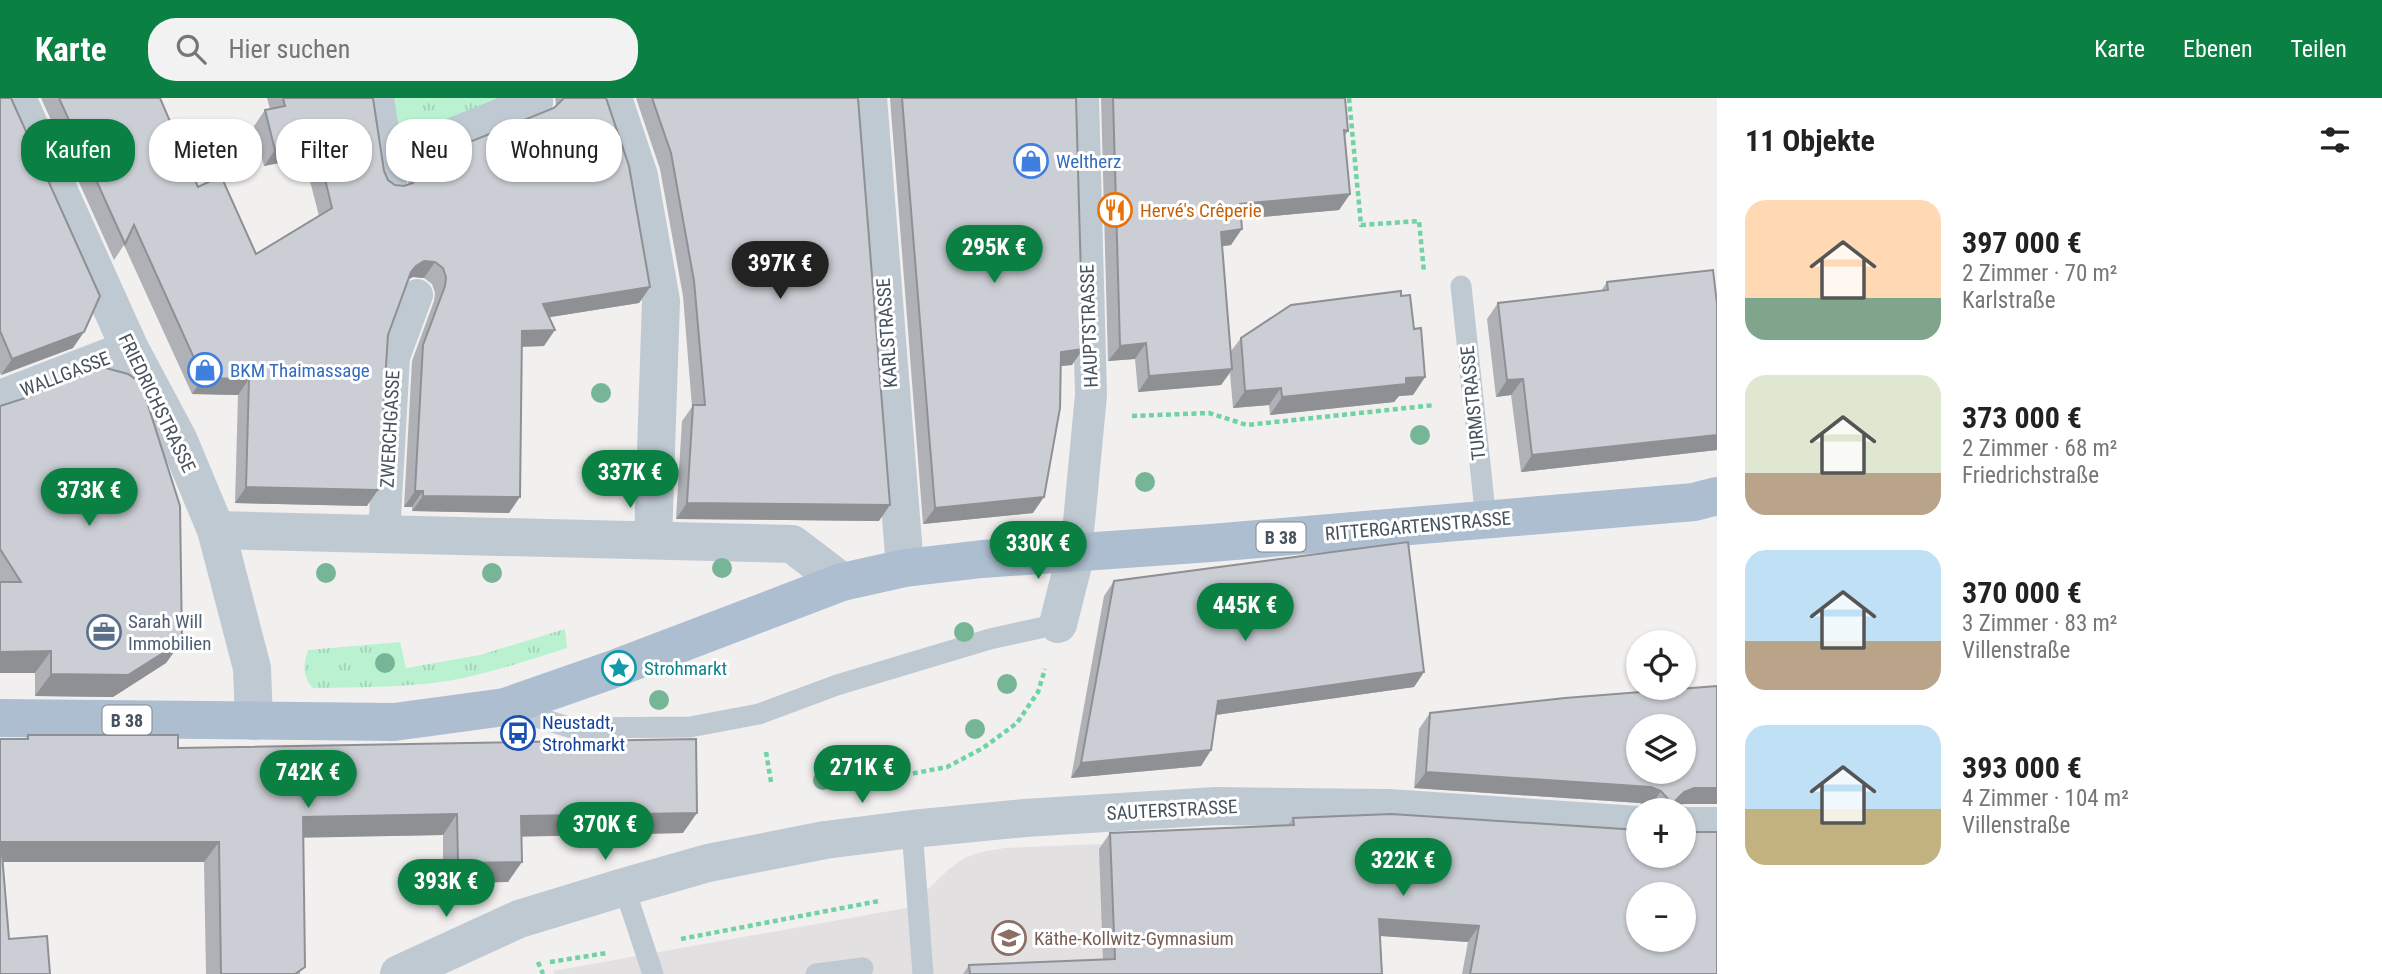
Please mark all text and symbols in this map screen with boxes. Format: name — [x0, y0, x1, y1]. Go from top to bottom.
search box — [148, 18, 638, 81]
text: Karte — [35, 30, 106, 69]
icon: search — [172, 30, 210, 68]
text: Hier suchen — [228, 34, 350, 64]
text: Karte — [2094, 35, 2145, 63]
text: Ebenen — [2183, 35, 2253, 63]
text: Teilen — [2291, 35, 2347, 63]
chip: Kaufen — [21, 119, 135, 182]
chip: Mieten — [149, 119, 262, 182]
chip: Filter — [276, 119, 372, 182]
chip: Neu — [386, 119, 472, 182]
chip: Wohnung — [486, 119, 622, 182]
icon: filters — [2316, 121, 2354, 159]
text: 11 Objekte — [1745, 123, 1875, 158]
shop icon: Weltherz — [1012, 142, 1050, 180]
place label: Weltherz — [1056, 150, 1121, 173]
restaurant icon: Hervé's Crêperie — [1096, 191, 1134, 229]
place label: Hervé's Crêperie — [1140, 199, 1262, 222]
text: 397 000 € — [1962, 225, 2082, 260]
pin: 295K € — [937, 226, 1051, 285]
icon: home — [1801, 228, 1885, 312]
text: 295K € — [962, 234, 1026, 261]
pin: 397K € — [723, 242, 837, 301]
text: 397K € — [748, 250, 812, 277]
text: 2 Zimmer · 70 m² — [1962, 260, 2117, 287]
street label: HAUPTSTRASSE — [1075, 264, 1103, 388]
street label: KARLSTRASSE — [872, 277, 902, 389]
text: Karlstraße — [1962, 287, 2056, 314]
street label: FRIEDRICHSTRASSE — [113, 330, 201, 476]
street label: TURMSTRASSE — [1456, 345, 1490, 461]
street label: WALLGASSE — [17, 346, 113, 402]
shop icon: BKM Thaimassage — [186, 351, 224, 389]
place label: BKM Thaimassage — [230, 359, 370, 382]
street label: ZWERCHGASSE — [375, 370, 405, 488]
text: 373 000 € — [1962, 400, 2082, 435]
icon: home — [1801, 403, 1885, 487]
text: 2 Zimmer · 68 m² — [1962, 435, 2117, 462]
pin: 337K € — [573, 450, 687, 510]
text: 337K € — [598, 459, 662, 486]
text: Friedrichstraße — [1962, 462, 2099, 489]
pin: 373K € — [32, 468, 146, 528]
text: 373K € — [57, 477, 121, 504]
street label: RITTERGARTENSTRASSE — [1324, 506, 1512, 546]
pin: 330K € — [981, 522, 1095, 581]
road number: B 38 — [1256, 522, 1306, 552]
text: 330K € — [1006, 530, 1070, 557]
text: 370 000 € — [1962, 575, 2082, 610]
icon: home — [1801, 578, 1885, 662]
pin: 445K € — [1188, 584, 1302, 643]
text: 445K € — [1213, 592, 1277, 619]
place label: Sarah Will Immobilien — [128, 610, 211, 655]
text: 3 Zimmer · 83 m² — [1962, 610, 2117, 637]
office icon: Sarah Will Immobilien — [85, 613, 123, 651]
map controls — [1626, 630, 1696, 952]
button: locate — [1626, 630, 1696, 700]
text: Villenstraße — [1962, 637, 2070, 664]
place icon: Strohmarkt — [600, 649, 638, 687]
place label: Strohmarkt — [644, 657, 727, 680]
road number: B 38 — [102, 706, 152, 734]
place label: Neustadt, Strohmarkt — [542, 711, 625, 756]
bus stop icon: Neustadt, Strohmarkt — [499, 714, 537, 752]
button: layers — [1626, 714, 1696, 784]
pin: 271K € — [805, 746, 919, 805]
pin: 742K € — [251, 750, 365, 810]
text: 393 000 € — [1962, 750, 2082, 785]
icon: home — [1801, 753, 1885, 837]
text: 271K € — [830, 754, 894, 781]
text: 742K € — [276, 759, 340, 786]
text: 4 Zimmer · 104 m² — [1962, 785, 2129, 812]
street label: SAUTERSTRASSE — [1106, 795, 1238, 825]
button: + — [1626, 798, 1696, 868]
pin: 370K € — [548, 802, 662, 862]
text: 370K € — [573, 811, 637, 838]
text: Villenstraße — [1962, 812, 2070, 839]
pin: 322K € — [1346, 838, 1460, 898]
text: 322K € — [1371, 847, 1435, 874]
pin: 393K € — [389, 860, 503, 919]
text: 393K € — [414, 868, 478, 895]
button: − — [1626, 882, 1696, 952]
school or university icon: Käthe-Kollwitz-Gymnasium — [990, 919, 1028, 957]
place label: Käthe-Kollwitz-Gymnasium — [1034, 927, 1234, 950]

